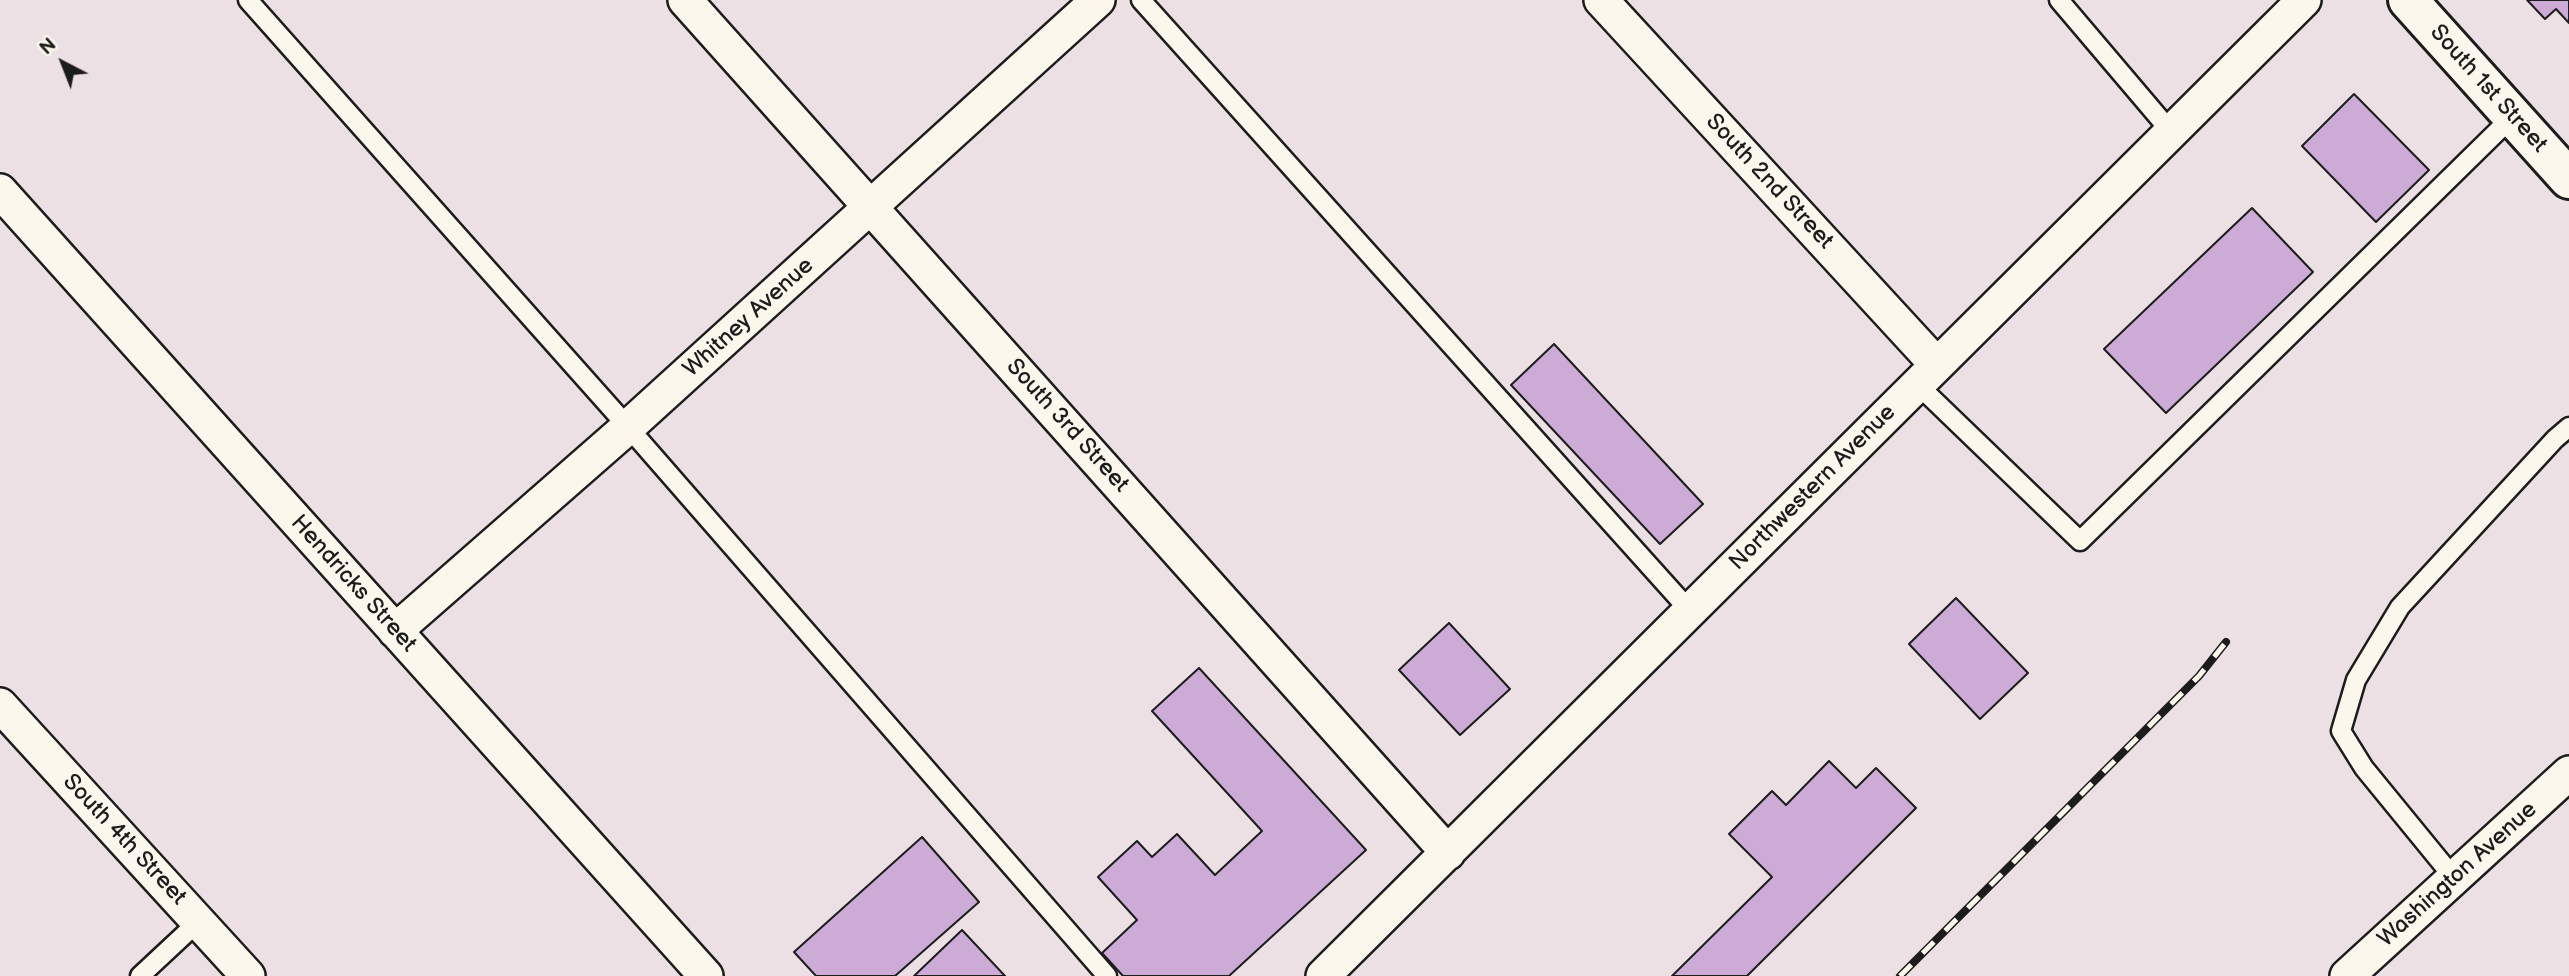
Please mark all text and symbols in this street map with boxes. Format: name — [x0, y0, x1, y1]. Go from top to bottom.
street label: South 1st Street — [2423, 19, 2553, 159]
north arrow — [28, 28, 98, 98]
text: N — [36, 34, 62, 60]
street label: South 2nd Street — [1699, 109, 1839, 255]
street label: Whitney Avenue — [678, 252, 820, 384]
street label: South 3rd Street — [1000, 354, 1134, 498]
street label: Northwestern Avenue — [1724, 399, 1902, 577]
street label: Hendricks Street — [284, 510, 422, 658]
street label: South 4th Street — [56, 769, 192, 911]
street label: Washington Avenue — [2373, 796, 2543, 954]

